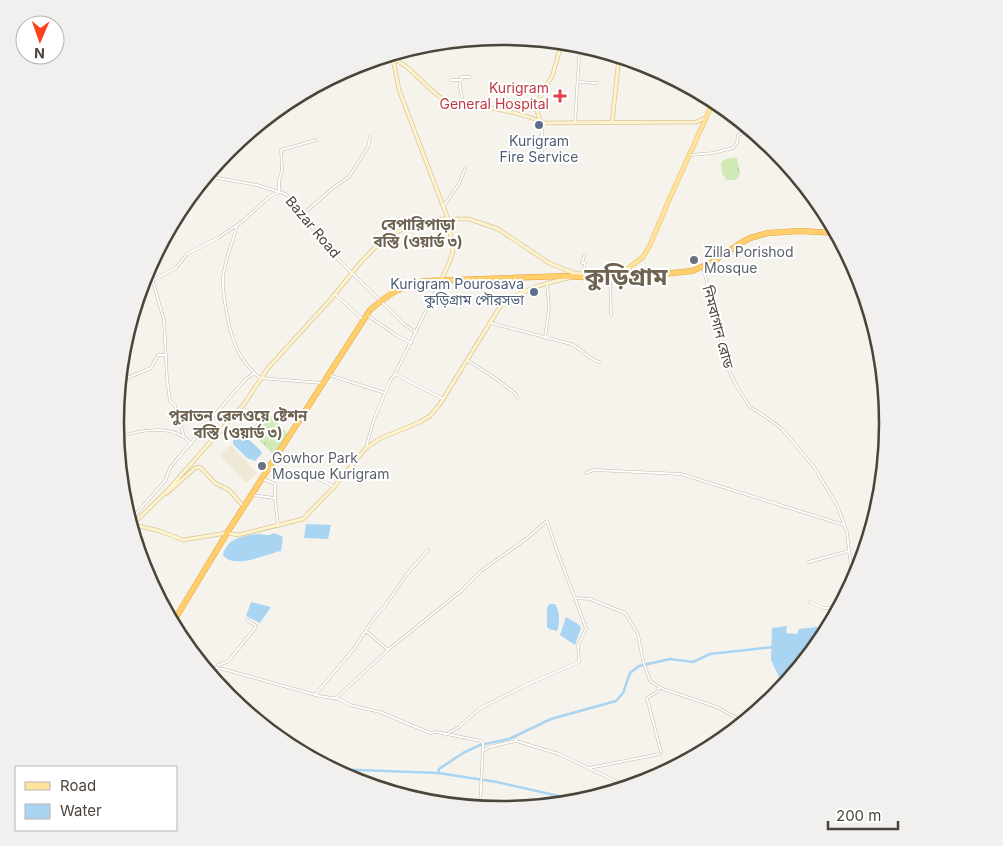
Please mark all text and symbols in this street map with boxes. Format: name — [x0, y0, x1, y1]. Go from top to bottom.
north arrow — [15, 15, 65, 65]
text: N — [34, 45, 45, 62]
place label: Kurigram General Hospital — [439, 79, 549, 112]
marker: Kurigram General Hospital — [553, 89, 567, 103]
marker: Kurigram Fire Service — [533, 119, 545, 131]
place label: Kurigram Fire Service — [500, 132, 578, 165]
street label: Bazar Road — [283, 192, 344, 261]
district label: বেপারিপাড়া বস্তি (ওয়ার্ড ৩) — [372, 215, 463, 251]
place label: Zilla Porishod Mosque — [704, 243, 794, 276]
marker: Zilla Porishod Mosque — [688, 254, 700, 266]
district label: কুড়িগ্রাম — [584, 262, 668, 291]
place label: Kurigram Pourosava কুড়িগ্রাম পৌরসভা — [390, 275, 524, 309]
street label: নিমবাগান রোড — [699, 283, 738, 371]
marker: Kurigram Pourosava কুড়িগ্রাম পৌরসভা — [528, 286, 540, 298]
district label: পুরাতন রেলওয়ে ষ্টেশন বস্তি (ওয়ার্ড ৩) — [169, 406, 308, 442]
place label: Gowhor Park Mosque Kurigram — [272, 449, 389, 482]
marker: Gowhor Park Mosque Kurigram — [256, 460, 268, 472]
legend — [15, 766, 178, 831]
text: Road — [60, 776, 96, 795]
scale bar — [828, 798, 898, 830]
text: Water — [60, 801, 102, 820]
text: 200 m — [836, 806, 881, 825]

